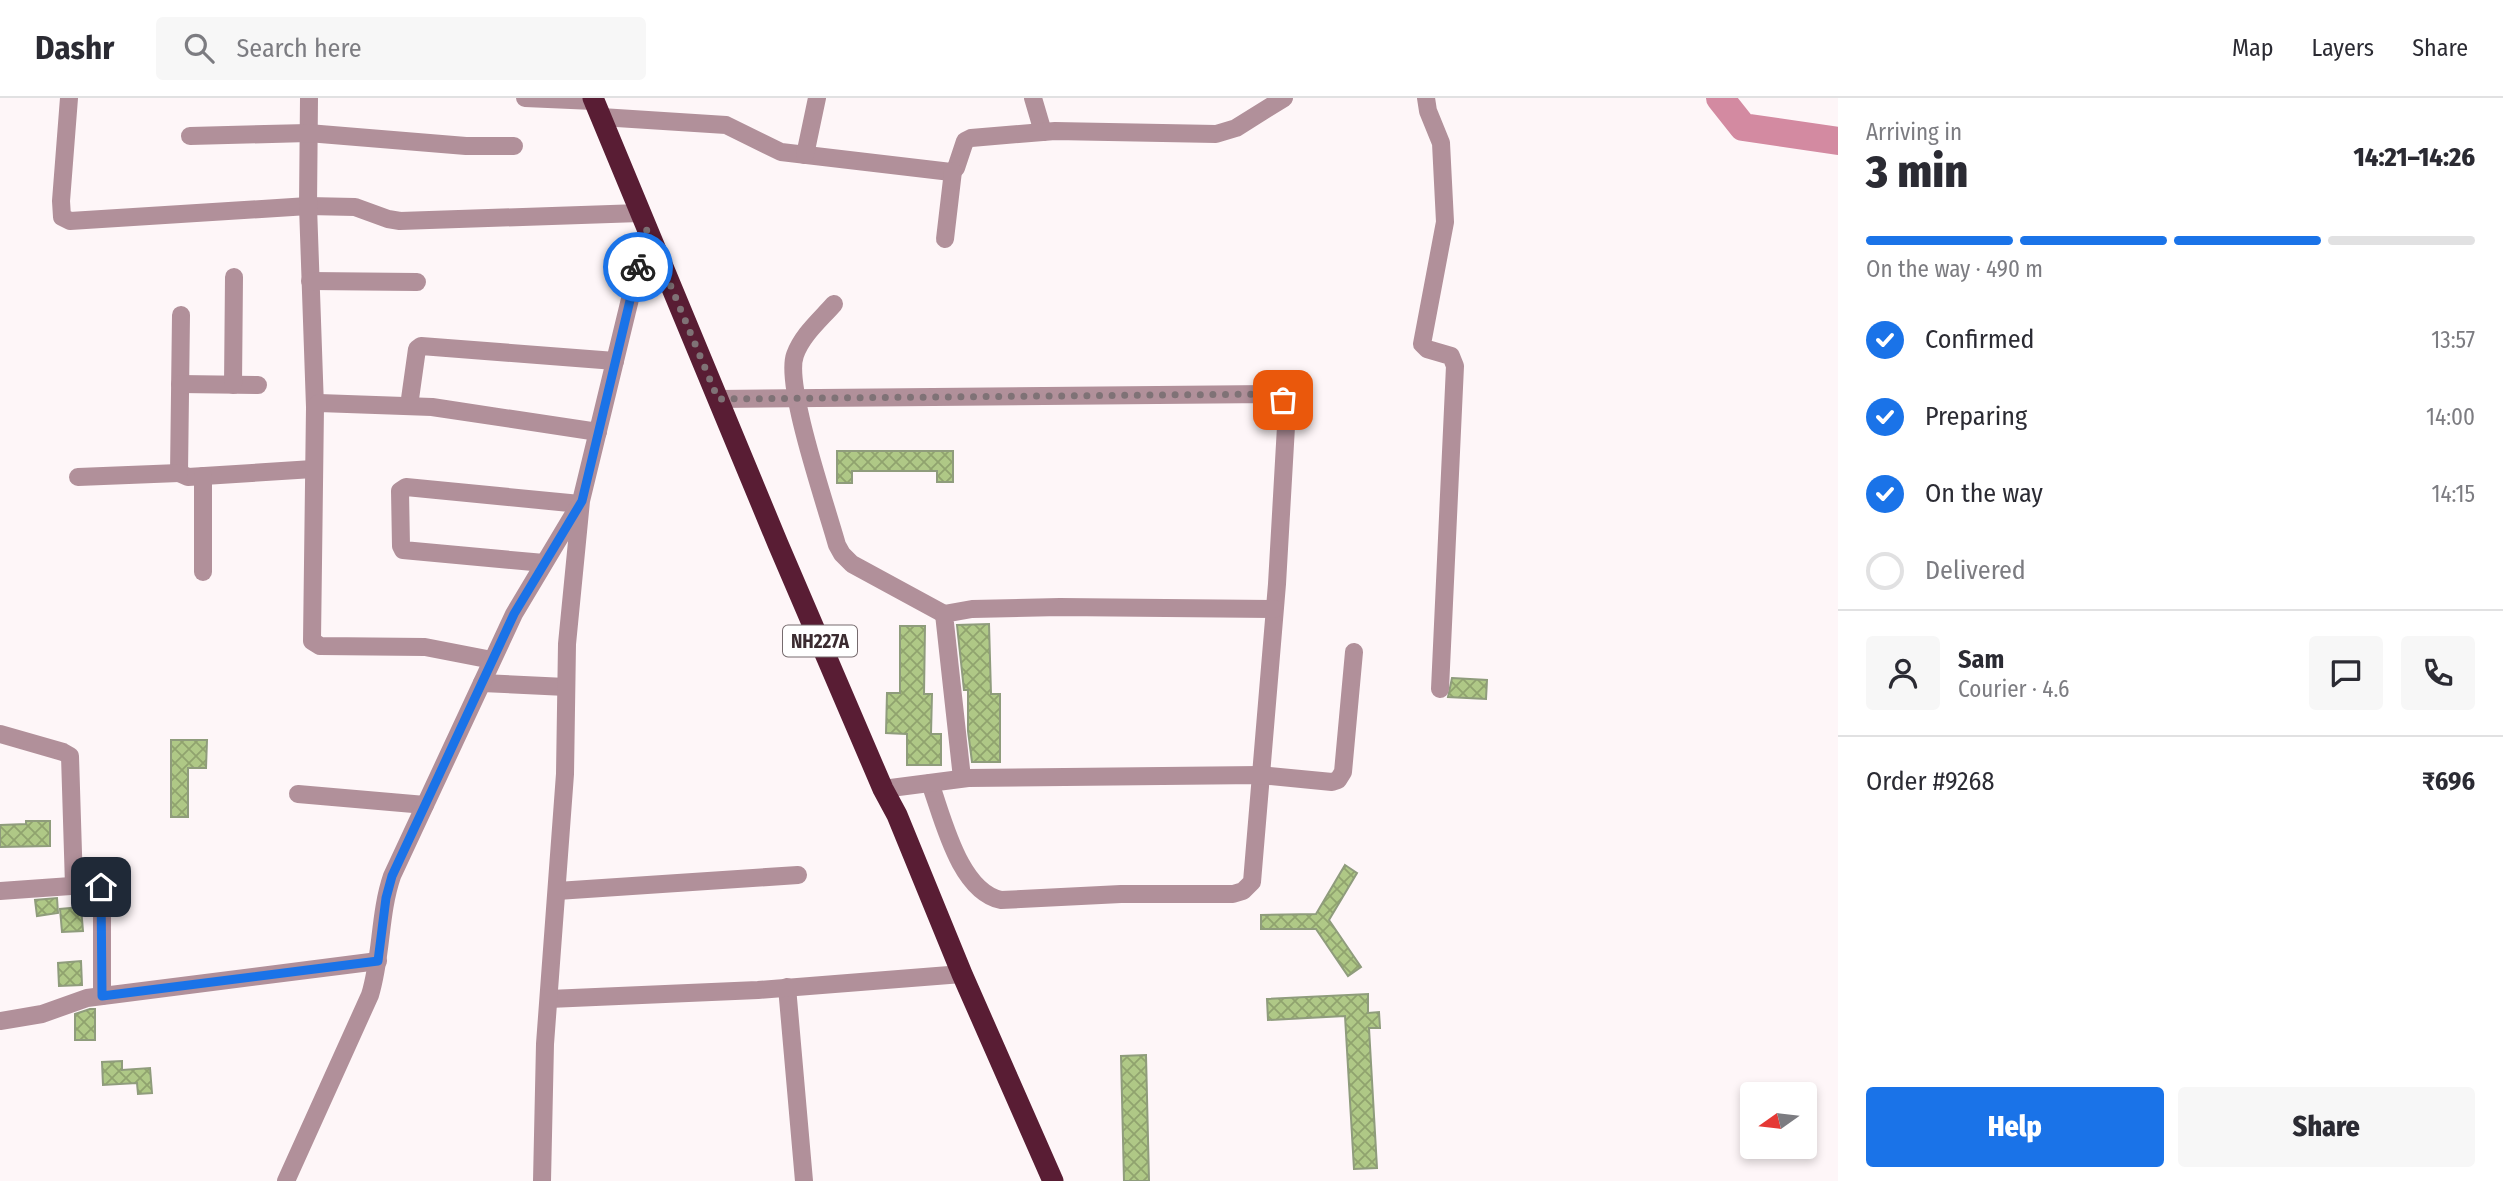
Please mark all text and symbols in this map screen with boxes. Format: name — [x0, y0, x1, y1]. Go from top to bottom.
search box — [156, 17, 646, 80]
text: Dashr — [35, 28, 114, 68]
icon: search — [180, 29, 218, 67]
text: Search here — [236, 33, 362, 64]
text: Map — [2232, 34, 2274, 62]
text: Layers — [2312, 34, 2374, 62]
text: Share — [2412, 34, 2468, 62]
text: Arriving in — [1866, 118, 1962, 146]
text: 14:21–14:26 — [2354, 142, 2475, 173]
text: 3 min — [1866, 144, 1968, 199]
courier — [603, 232, 673, 302]
icon: bike — [619, 248, 657, 286]
text: On the way · 490 m — [1866, 255, 2043, 283]
icon: check — [1866, 321, 1904, 359]
text: Confirmed — [1925, 324, 2035, 355]
text: 13:57 — [2431, 326, 2475, 354]
pin — [1253, 370, 1313, 430]
icon: bag — [1264, 381, 1302, 419]
icon: check — [1866, 398, 1904, 436]
text: Preparing — [1925, 401, 2027, 432]
text: 14:00 — [2426, 403, 2475, 431]
icon: check — [1866, 475, 1904, 513]
text: On the way — [1925, 478, 2043, 509]
text: 14:15 — [2431, 480, 2475, 508]
text: Delivered — [1925, 555, 2026, 586]
road number: NH227A — [783, 626, 857, 656]
button: person — [1866, 636, 1940, 710]
button: chat — [2309, 636, 2383, 710]
button: phone — [2401, 636, 2475, 710]
text: Sam — [1958, 644, 2004, 675]
text: Courier · 4.6 — [1958, 675, 2069, 703]
text: Order #9268 — [1866, 766, 1994, 797]
text: ₹696 — [2422, 766, 2475, 797]
pin — [71, 857, 131, 917]
icon: home — [82, 868, 120, 906]
north arrow — [1740, 1082, 1816, 1158]
map controls — [1740, 1082, 1817, 1159]
button: Help — [1866, 1087, 2164, 1167]
button: Share — [2178, 1087, 2475, 1167]

